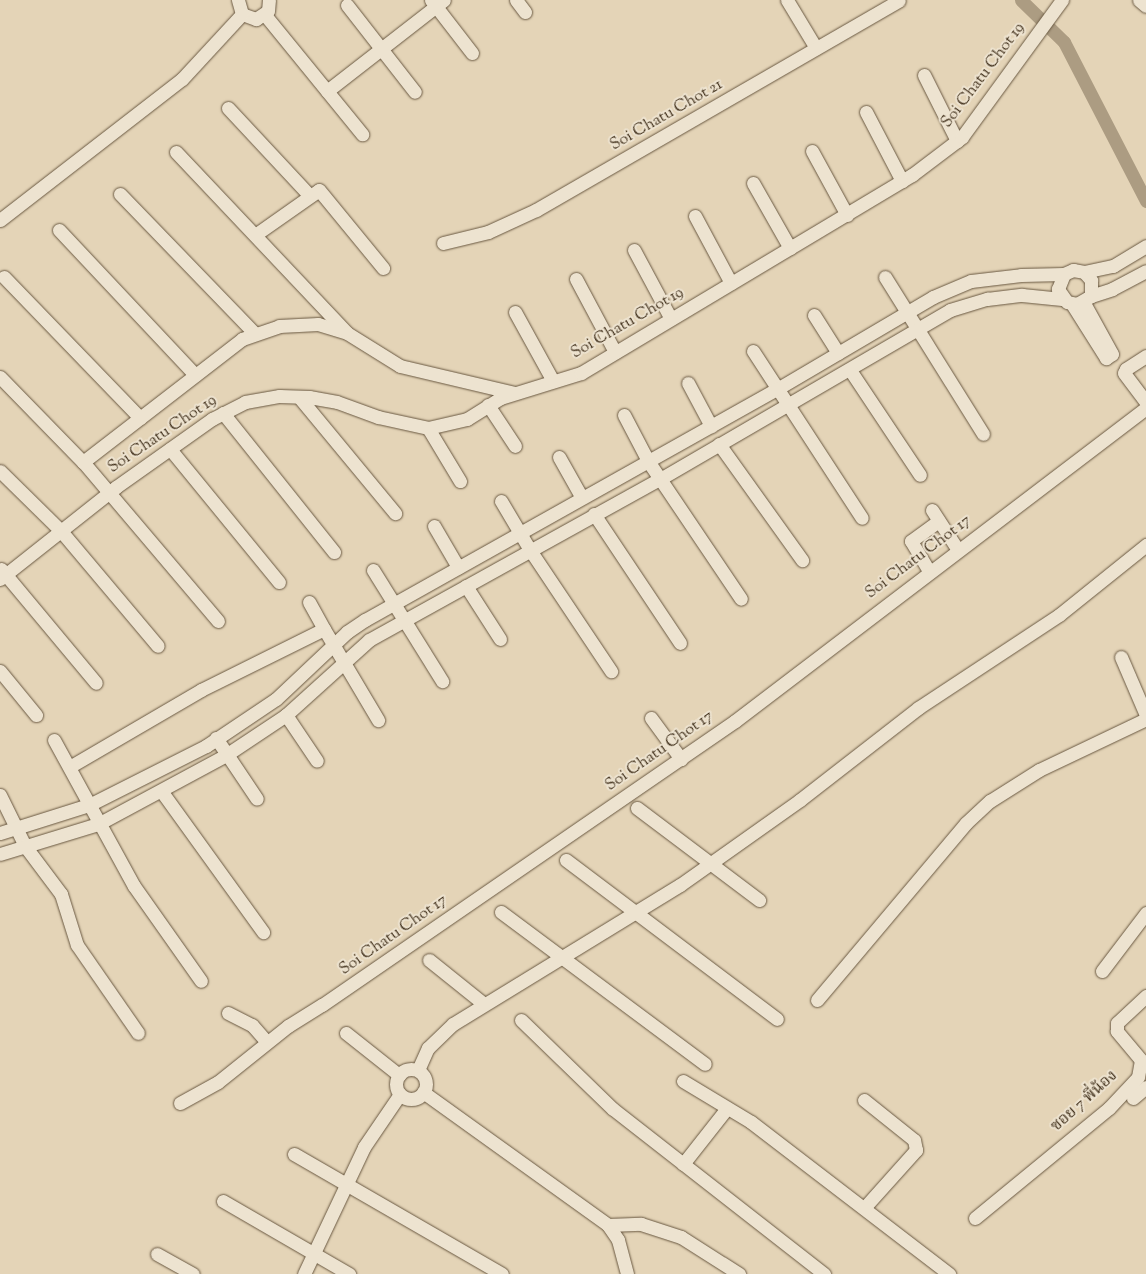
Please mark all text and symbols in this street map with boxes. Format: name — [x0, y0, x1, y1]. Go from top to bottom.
street label: Soi Chatu Chot 19 — [938, 20, 1030, 132]
street label: Soi Chatu Chot 21 — [607, 76, 727, 156]
street label: Soi Chatu Chot 19 — [568, 284, 688, 364]
street label: Soi Chatu Chot 19 — [105, 392, 221, 478]
street label: Soi Chatu Chot 17 — [863, 512, 975, 604]
street label: Soi Chatu Chot 17 — [602, 708, 718, 796]
street label: Soi Chatu Chot 17 — [336, 892, 452, 980]
street label: ซอย 7 พี่น้อง — [1048, 1067, 1122, 1137]

